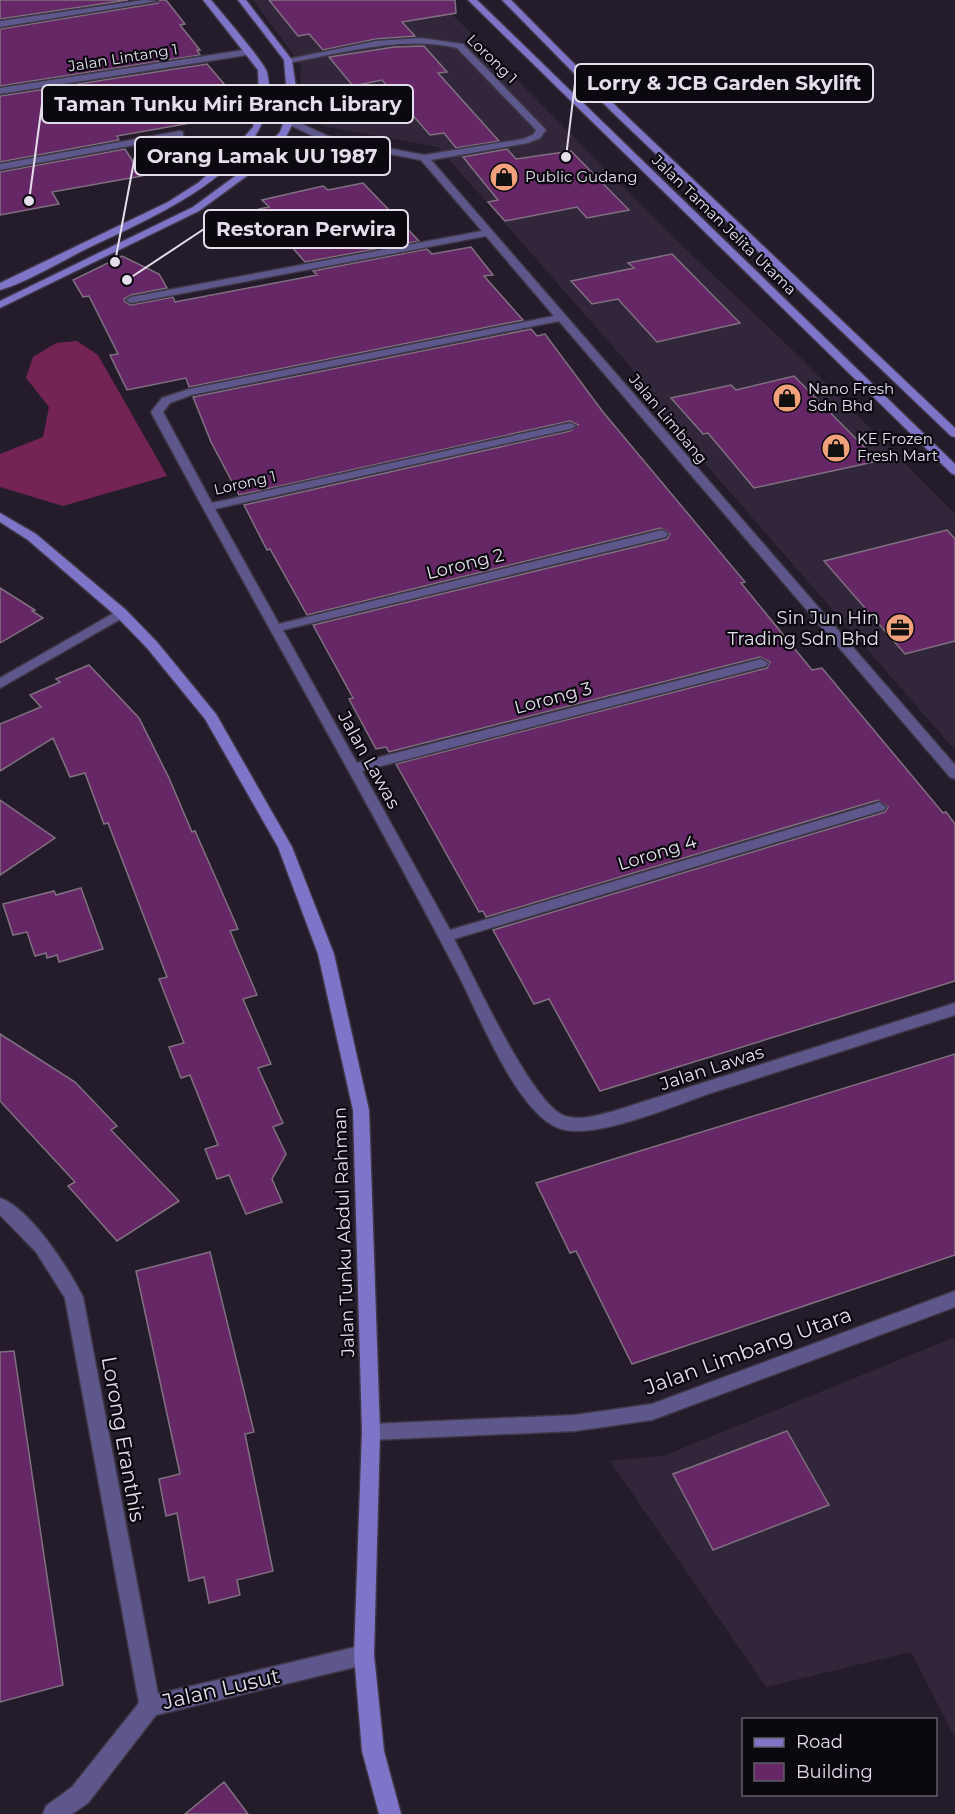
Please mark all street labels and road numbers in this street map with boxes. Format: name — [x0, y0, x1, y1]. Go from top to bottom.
street label: Lorong 1 — [463, 30, 522, 87]
street label: Jalan Lintang 1 — [66, 39, 179, 76]
street label: Jalan Taman Jelita Utama — [647, 150, 801, 299]
street label: Jalan Limbang — [625, 369, 711, 467]
street label: Lorong 1 — [212, 466, 278, 499]
street label: Lorong 2 — [424, 544, 506, 584]
street label: Lorong 3 — [512, 677, 594, 719]
street label: Jalan Lawas — [333, 707, 405, 813]
street label: Lorong 4 — [615, 831, 699, 875]
street label: Jalan Lawas — [656, 1041, 767, 1095]
street label: Jalan Tunku Abdul Rahman — [329, 1107, 359, 1358]
street label: Jalan Limbang Utara — [640, 1301, 855, 1400]
street label: Lorong Eranthis — [97, 1354, 150, 1524]
street label: Jalan Lusut — [159, 1663, 282, 1714]

